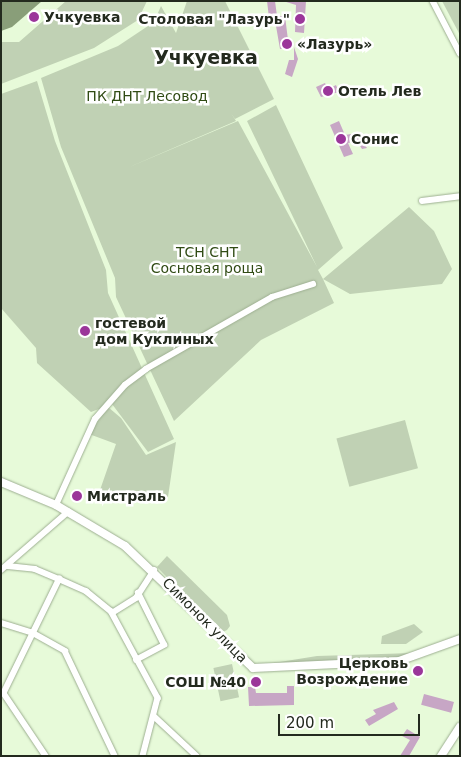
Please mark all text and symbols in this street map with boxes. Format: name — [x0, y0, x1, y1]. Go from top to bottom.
place label: Учкуевка — [44, 9, 120, 25]
marker: Учкуевка — [28, 11, 40, 23]
place label: Столовая "Лазурь" — [138, 11, 290, 27]
marker: Столовая "Лазурь" — [294, 13, 306, 25]
place label: «Лазурь» — [297, 36, 372, 52]
marker: «Лазурь» — [281, 38, 293, 50]
district label: Учкуевка — [154, 47, 258, 69]
place label: Отель Лев — [338, 83, 421, 99]
marker: Отель Лев — [322, 85, 334, 97]
park label: ПК ДНТ Лесовод — [86, 88, 208, 104]
place label: Сонис — [351, 131, 399, 147]
marker: Сонис — [335, 133, 347, 145]
park label: ТСН СНТ Сосновая роща — [151, 244, 263, 276]
place label: гостевой дом Куклиных — [95, 315, 214, 348]
marker: гостевой дом Куклиных — [79, 325, 91, 337]
place label: Мистраль — [87, 488, 166, 504]
marker: Мистраль — [71, 490, 83, 502]
street label: Симонок улица — [159, 574, 251, 666]
place label: Церковь Возрождение — [296, 655, 408, 688]
marker: Церковь Возрождение — [412, 665, 424, 677]
place label: СОШ №40 — [165, 674, 246, 690]
marker: СОШ №40 — [250, 676, 262, 688]
scale bar — [281, 704, 424, 736]
text: 200 m — [286, 714, 334, 732]

